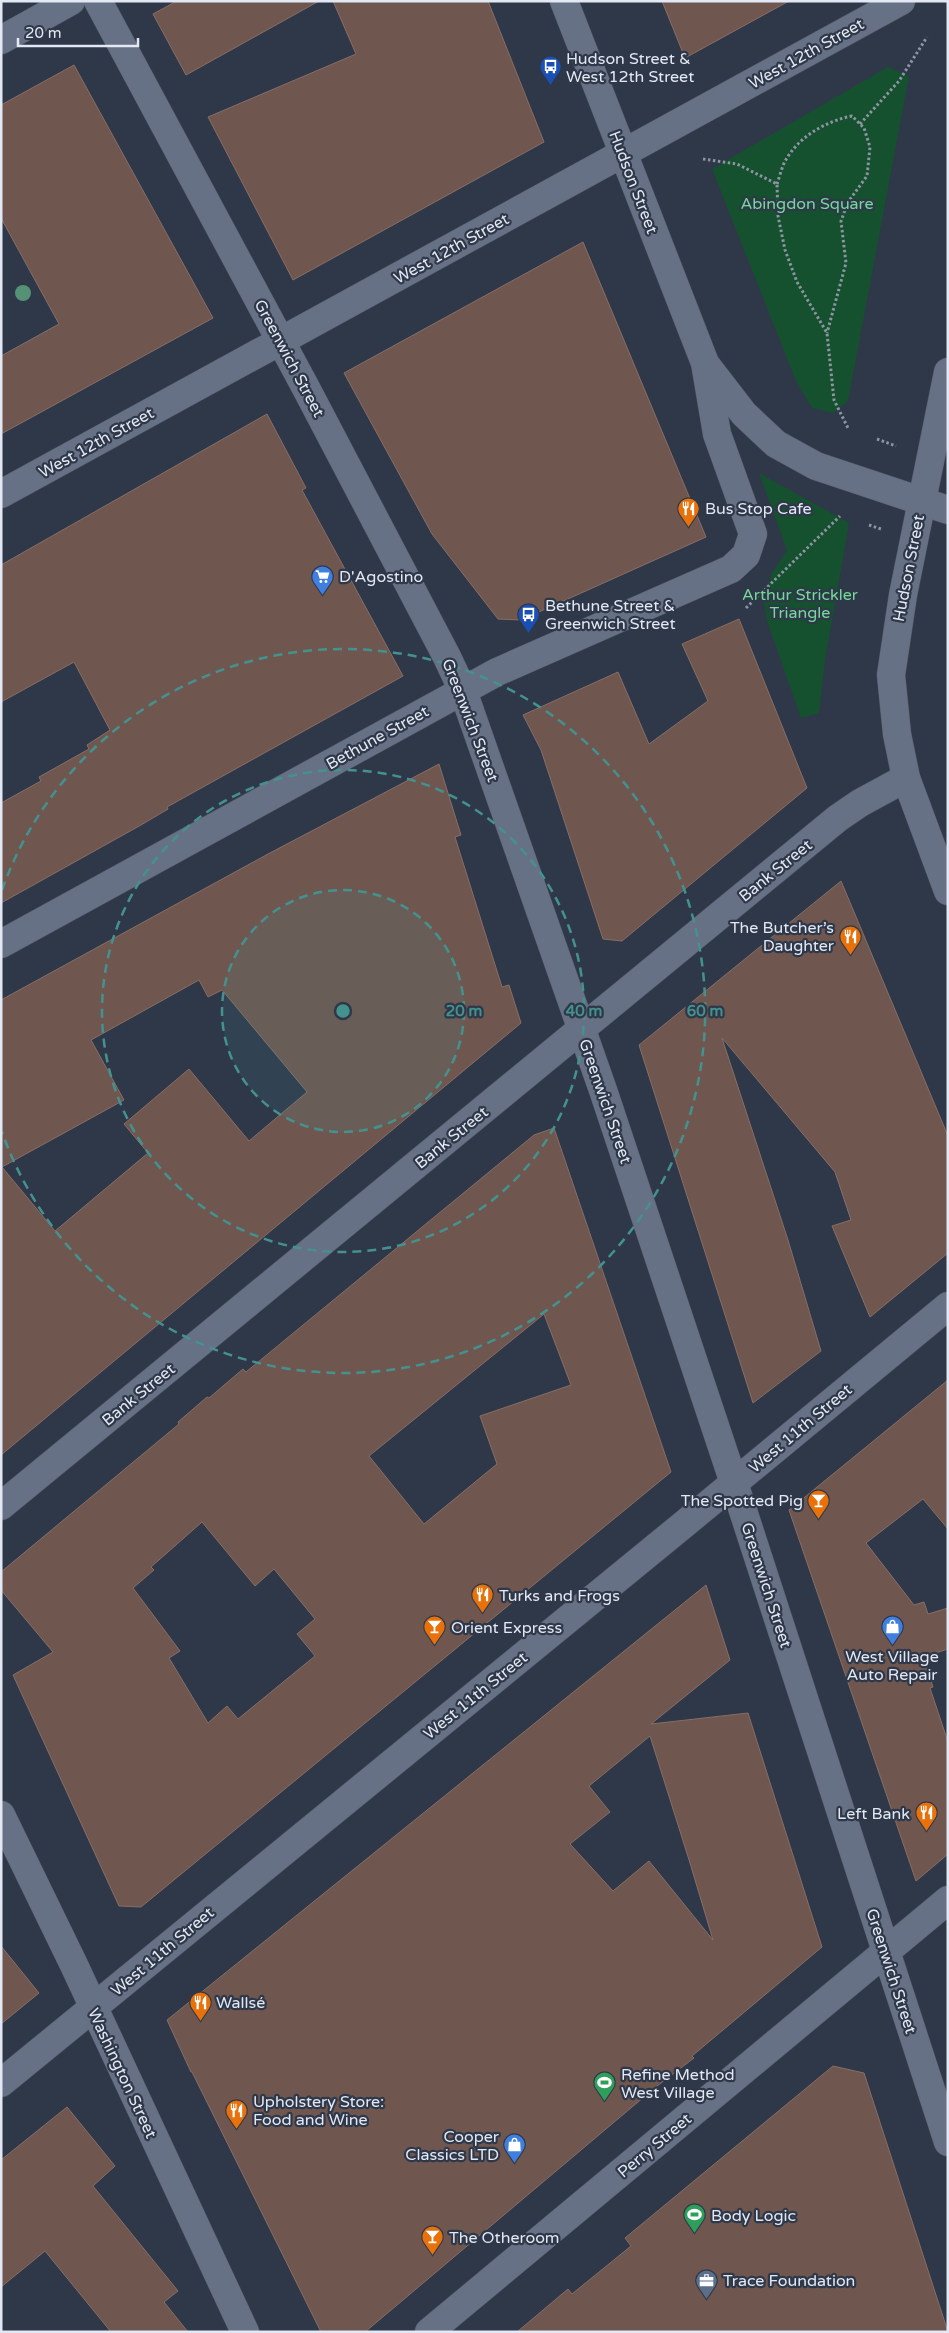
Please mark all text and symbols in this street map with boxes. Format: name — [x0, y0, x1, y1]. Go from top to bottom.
street label: West 12th Street — [746, 14, 867, 94]
scale bar — [18, 15, 138, 47]
text: 20 m — [25, 24, 62, 42]
place label: Hudson Street & West 12th Street — [566, 49, 694, 87]
bus stop icon: Hudson Street & West 12th Street — [538, 55, 562, 86]
street label: Hudson Street — [604, 128, 662, 237]
park label: Abingdon Square — [740, 194, 874, 214]
street label: West 12th Street — [391, 209, 512, 289]
street label: Greenwich Street — [250, 296, 329, 421]
street label: West 12th Street — [36, 403, 157, 483]
restaurant icon: Bus Stop Cafe — [677, 496, 701, 527]
place label: Bus Stop Cafe — [705, 499, 812, 519]
street label: Hudson Street — [889, 513, 929, 623]
supermarket icon: D'Agostino — [311, 564, 335, 595]
place label: D'Agostino — [339, 567, 423, 587]
park label: Arthur Strickler Triangle — [742, 585, 859, 623]
place label: Bethune Street & Greenwich Street — [545, 596, 676, 634]
bus stop icon: Bethune Street & Greenwich Street — [517, 602, 541, 633]
street label: Greenwich Street — [437, 656, 503, 785]
street label: Bethune Street — [323, 701, 432, 774]
street label: Bank Street — [735, 835, 816, 906]
place label: The Butcher’s Daughter — [730, 918, 835, 956]
restaurant icon: The Butcher’s Daughter — [838, 924, 862, 955]
centre of rings — [334, 1002, 352, 1020]
text: 20 m — [446, 1002, 482, 1020]
text: 40 m — [566, 1002, 602, 1020]
text: 60 m — [687, 1002, 723, 1020]
street label: Greenwich Street — [574, 1036, 636, 1166]
street label: Bank Street — [411, 1102, 492, 1173]
street label: Bank Street — [98, 1359, 179, 1430]
street label: West 11th Street — [745, 1380, 856, 1478]
bar icon: The Spotted Pig — [807, 1488, 831, 1519]
place label: The Spotted Pig — [681, 1491, 803, 1511]
street label: Greenwich Street — [736, 1520, 796, 1650]
restaurant icon: Turks and Frogs — [471, 1583, 495, 1614]
place label: Turks and Frogs — [499, 1586, 620, 1606]
bar icon: Orient Express — [423, 1615, 447, 1646]
shop icon: West Village Auto Repair — [880, 1615, 904, 1646]
place label: Orient Express — [451, 1618, 562, 1638]
place label: West Village Auto Repair — [845, 1647, 939, 1685]
street label: West 11th Street — [420, 1648, 532, 1744]
restaurant icon: Left Bank — [914, 1801, 938, 1832]
place label: Left Bank — [837, 1804, 910, 1824]
street label: West 11th Street — [107, 1903, 218, 2001]
street label: Greenwich Street — [861, 1906, 921, 2036]
restaurant icon: Wallsé — [188, 1990, 212, 2021]
place label: Wallsé — [216, 1993, 265, 2013]
street label: Washington Street — [83, 2005, 161, 2142]
place label: Refine Method West Village — [621, 2065, 735, 2103]
sports icon: Refine Method West Village — [593, 2071, 617, 2102]
place label: Upholstery Store: Food and Wine — [253, 2092, 384, 2130]
restaurant icon: Upholstery Store: Food and Wine — [225, 2098, 249, 2129]
street label: Perry Street — [614, 2109, 696, 2182]
place label: Cooper Classics LTD — [405, 2127, 500, 2165]
shop icon: Cooper Classics LTD — [503, 2133, 527, 2164]
sports icon: Body Logic — [683, 2203, 707, 2234]
place label: Body Logic — [711, 2206, 796, 2226]
bar icon: The Otheroom — [421, 2225, 445, 2256]
place label: The Otheroom — [449, 2228, 560, 2248]
office icon: Trace Foundation — [695, 2268, 719, 2299]
place label: Trace Foundation — [723, 2271, 855, 2291]

